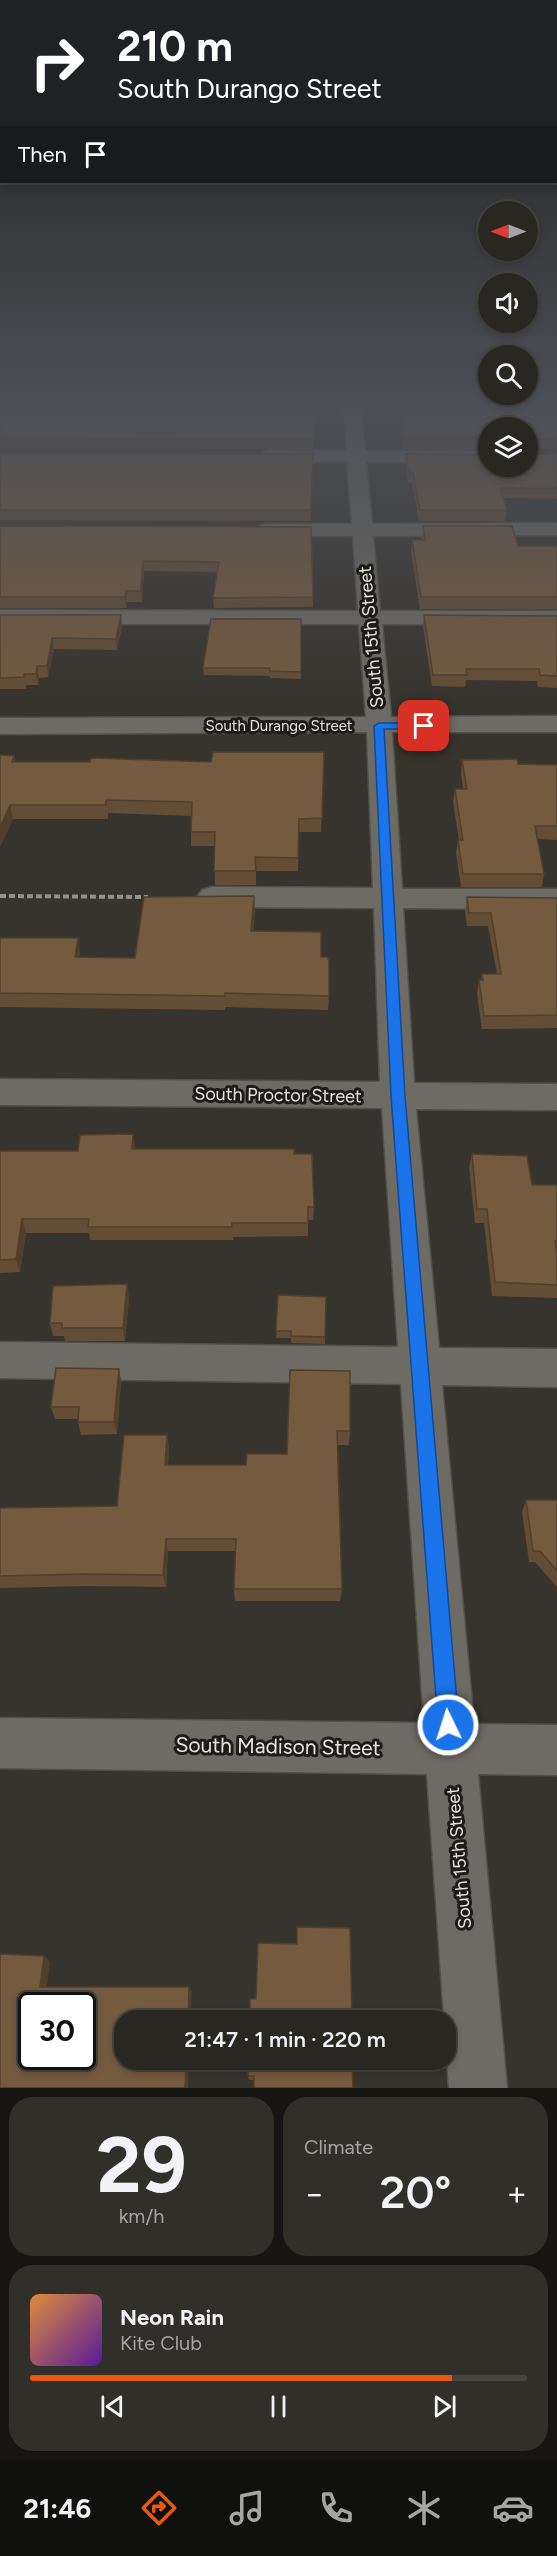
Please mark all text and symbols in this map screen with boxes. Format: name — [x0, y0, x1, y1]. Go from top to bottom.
text: 210 m — [117, 21, 233, 72]
icon: right — [18, 24, 96, 102]
text: South Durango Street — [117, 72, 382, 105]
icon: arrive — [79, 138, 112, 171]
text: Then — [18, 141, 67, 168]
north arrow — [478, 201, 538, 261]
map controls — [478, 201, 538, 477]
button: sound — [478, 273, 538, 333]
button: search — [478, 345, 538, 405]
button: layers — [478, 417, 538, 477]
street label: South 15th Street — [354, 565, 388, 709]
pin — [398, 700, 449, 751]
icon: arrive — [407, 709, 440, 742]
street label: South Durango Street — [205, 717, 353, 735]
street label: South Proctor Street — [194, 1083, 362, 1107]
position arrow — [416, 1693, 480, 1757]
street label: South Madison Street — [175, 1732, 381, 1760]
street label: South 15th Street — [442, 1786, 476, 1930]
speed limit sign: 30 — [18, 1992, 96, 2070]
text: 21:47 · 1 min · 220 m — [184, 2026, 386, 2053]
text: 29 — [96, 2118, 187, 2212]
text: Climate — [304, 2135, 373, 2159]
text: 20° — [380, 2165, 451, 2219]
text: − — [304, 2174, 325, 2213]
text: + — [506, 2174, 527, 2213]
text: km/h — [119, 2204, 164, 2228]
text: Neon Rain — [120, 2304, 224, 2331]
text: Kite Club — [120, 2331, 202, 2355]
icon: previous — [96, 2390, 129, 2423]
icon: pause — [262, 2390, 295, 2423]
icon: next — [428, 2390, 461, 2423]
icon: directions — [138, 2487, 180, 2529]
icon: music — [226, 2487, 268, 2529]
icon: phone — [315, 2487, 357, 2529]
icon: climate — [403, 2487, 445, 2529]
icon: car — [492, 2487, 534, 2529]
text: 21:46 — [23, 2492, 91, 2525]

